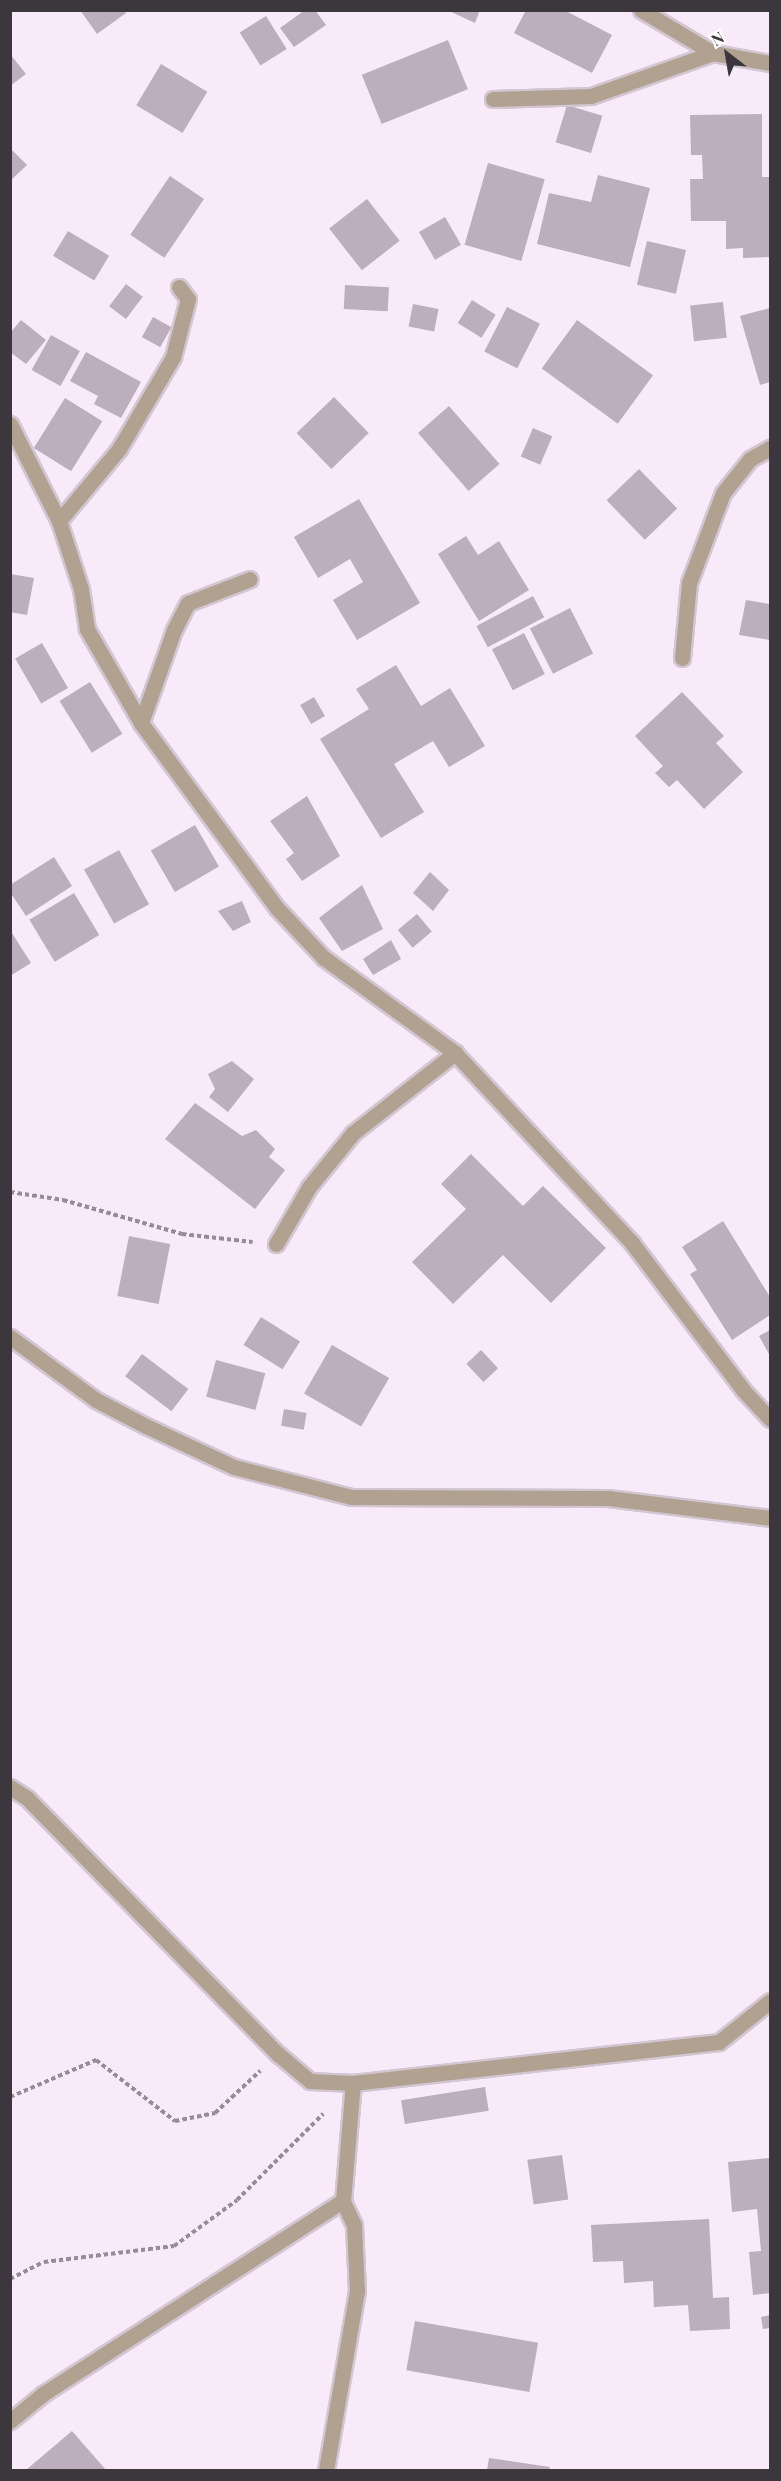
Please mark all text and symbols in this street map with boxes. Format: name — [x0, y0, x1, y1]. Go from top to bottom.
north arrow — [697, 24, 757, 84]
text: N — [707, 26, 728, 50]

